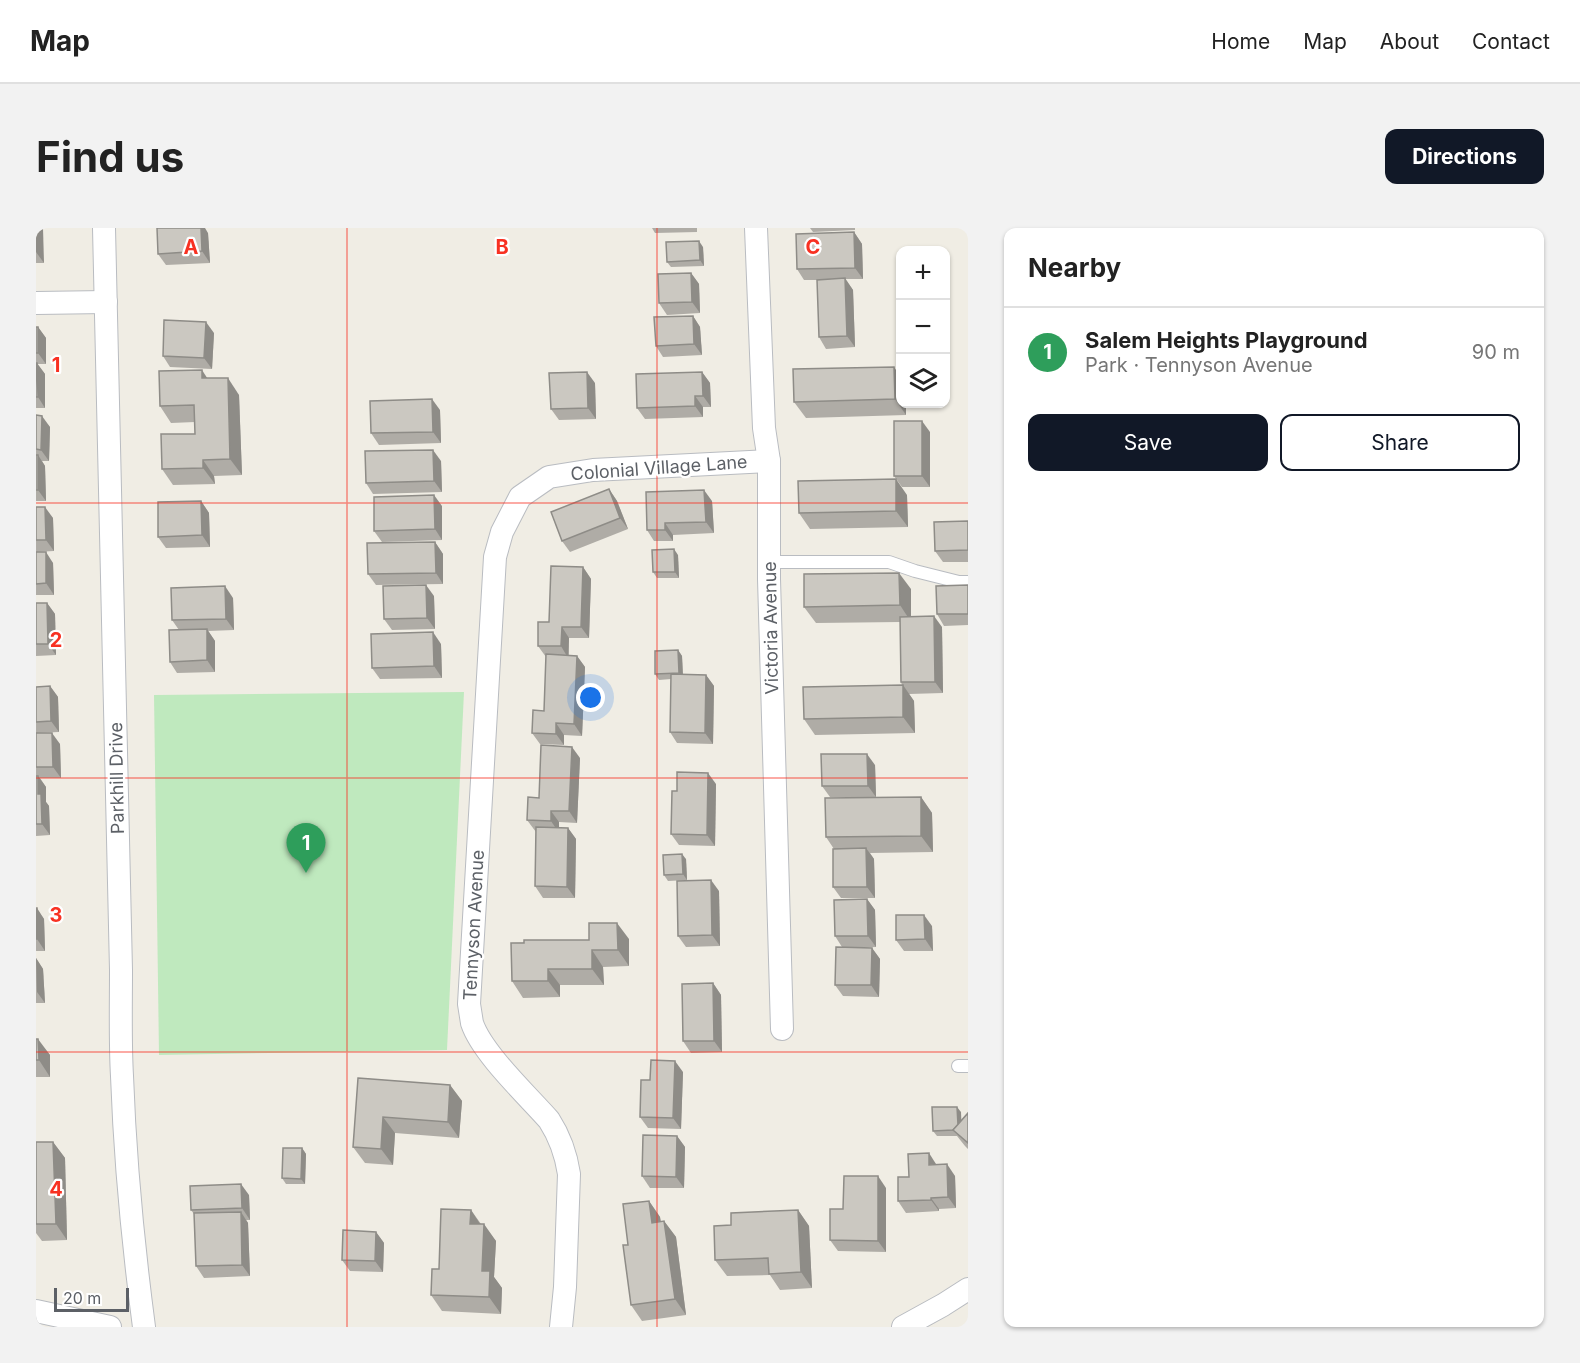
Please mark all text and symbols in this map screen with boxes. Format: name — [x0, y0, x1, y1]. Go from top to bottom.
text: Map — [30, 24, 90, 58]
text: Home — [1211, 29, 1270, 54]
text: Map — [1303, 29, 1347, 54]
text: About — [1380, 29, 1439, 54]
text: Contact — [1472, 29, 1550, 54]
button: Directions — [1385, 129, 1544, 184]
text: Find us — [36, 131, 184, 182]
text: A — [184, 235, 199, 259]
text: B — [495, 235, 509, 259]
text: C — [806, 235, 820, 259]
map controls — [896, 246, 950, 408]
button: + — [896, 246, 950, 300]
text: Nearby — [1028, 252, 1121, 283]
button: − — [896, 300, 950, 354]
text: Salem Heights Playground — [1085, 327, 1368, 353]
text: 1 — [1043, 340, 1052, 364]
text: 90 m — [1472, 340, 1520, 364]
text: 1 — [52, 353, 60, 377]
text: Park · Tennyson Avenue — [1085, 353, 1313, 377]
button: layers — [896, 354, 950, 408]
button: Save — [1028, 414, 1268, 471]
button: Share — [1280, 414, 1520, 471]
street label: Colonial Village Lane — [570, 451, 748, 484]
street label: Victoria Avenue — [759, 561, 782, 695]
text: 2 — [50, 628, 62, 652]
your location — [576, 683, 605, 712]
street label: Parkhill Drive — [105, 722, 128, 834]
pin: 1 — [286, 824, 326, 873]
street label: Tennyson Avenue — [459, 849, 488, 1001]
text: 3 — [50, 903, 62, 927]
text: 4 — [49, 1177, 63, 1201]
scale bar — [54, 1285, 129, 1312]
text: 20 m — [63, 1288, 101, 1308]

